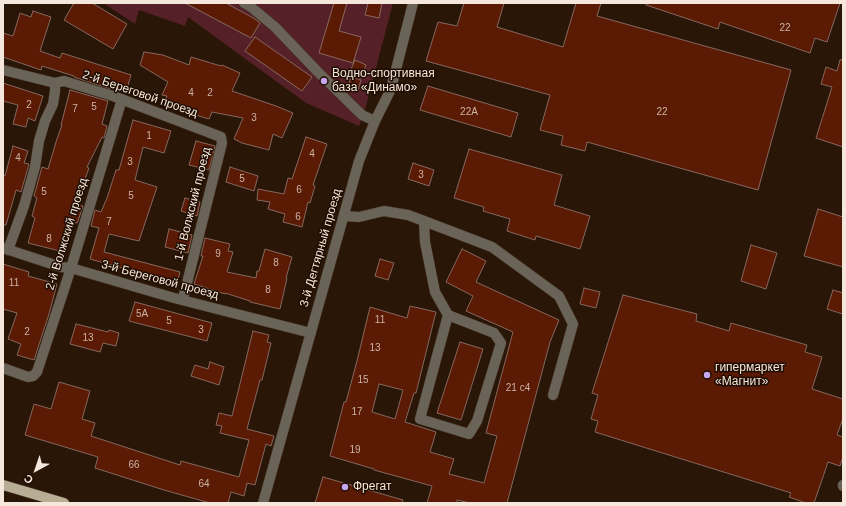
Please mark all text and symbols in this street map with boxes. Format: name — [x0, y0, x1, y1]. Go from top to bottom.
house number: 22 — [779, 22, 791, 34]
place label: Водно-спортивная база «Динамо» — [332, 67, 435, 95]
street label: 2-й Береговой проезд — [81, 68, 199, 120]
marker: Водно-спортивная база «Динамо» — [319, 76, 329, 86]
house number: 4 — [188, 87, 194, 99]
house number: 2 — [207, 87, 213, 99]
house number: 2 — [26, 99, 32, 111]
house number: 5 — [91, 101, 97, 113]
house number: 7 — [72, 103, 78, 115]
house number: 22А — [460, 106, 478, 118]
house number: 22 — [656, 106, 668, 118]
house number: 3 — [251, 112, 257, 124]
house number: 1 — [146, 130, 152, 142]
street label: 1-й Волжский проезд — [172, 146, 214, 262]
house number: 4 — [309, 148, 315, 160]
house number: 4 — [15, 152, 21, 164]
house number: 3 — [127, 156, 133, 168]
house number: 3 — [418, 169, 424, 181]
house number: 5 — [239, 173, 245, 185]
street label: 2-й Волжский проезд — [43, 176, 91, 292]
house number: 6 — [296, 184, 302, 196]
house number: 5 — [41, 186, 47, 198]
street label: 3-й Дегтярный проезд — [297, 187, 345, 309]
house number: 5 — [128, 190, 134, 202]
house number: 6 — [295, 211, 301, 223]
house number: 7 — [106, 216, 112, 228]
house number: 8 — [46, 233, 52, 245]
house number: 9 — [215, 248, 221, 260]
street label: 3-й Береговой проезд — [100, 257, 220, 303]
house number: 8 — [273, 257, 279, 269]
house number: 11 — [9, 277, 19, 289]
house number: 8 — [265, 284, 271, 296]
house number: 5А — [136, 308, 148, 320]
house number: 11 — [375, 314, 385, 326]
house number: 5 — [166, 315, 172, 327]
house number: 3 — [198, 324, 204, 336]
house number: 2 — [24, 326, 30, 338]
house number: 13 — [82, 332, 94, 344]
house number: 13 — [369, 342, 381, 354]
place label: гипермаркет «Магнит» — [715, 361, 785, 389]
marker: гипермаркет «Магнит» — [702, 370, 712, 380]
house number: 15 — [357, 374, 369, 386]
house number: 21 с4 — [506, 382, 530, 394]
house number: 17 — [351, 406, 363, 418]
house number: 19 — [349, 444, 361, 456]
north arrow — [16, 450, 56, 490]
house number: 66 — [128, 459, 140, 471]
text: С — [21, 472, 35, 486]
house number: 64 — [198, 478, 210, 490]
place label: Фрегат — [353, 480, 391, 494]
marker: Фрегат — [340, 482, 350, 492]

